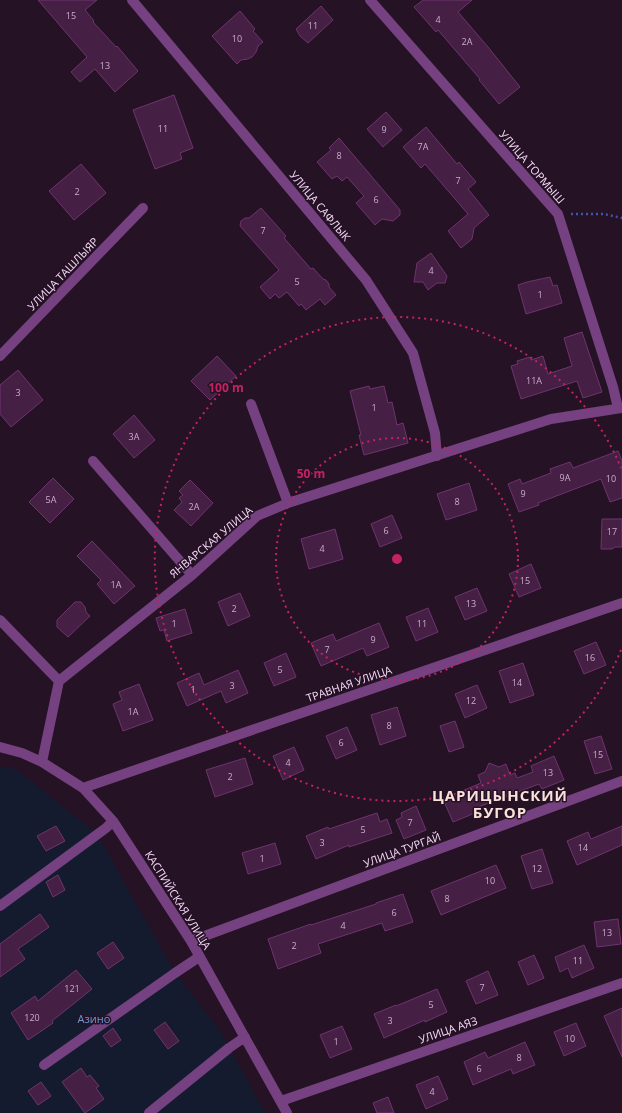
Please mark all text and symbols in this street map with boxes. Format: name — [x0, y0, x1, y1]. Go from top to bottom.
house number: 15 — [66, 9, 76, 22]
house number: 4 — [435, 13, 441, 26]
house number: 11 — [308, 19, 318, 32]
house number: 10 — [232, 32, 242, 45]
house number: 2А — [462, 35, 473, 48]
house number: 13 — [100, 59, 110, 72]
house number: 11 — [158, 122, 168, 135]
house number: 9 — [381, 123, 387, 136]
street label: УЛИЦА ТОРМЫШ — [496, 127, 568, 207]
house number: 7А — [418, 140, 429, 153]
house number: 8 — [336, 149, 342, 162]
street label: УЛИЦА САФЛЫК — [287, 167, 354, 244]
house number: 7 — [455, 174, 461, 187]
house number: 2 — [74, 185, 80, 198]
house number: 6 — [373, 193, 379, 206]
house number: 7 — [260, 224, 266, 237]
street label: УЛИЦА ТАШЛЫЯР — [24, 234, 102, 313]
house number: 4 — [428, 264, 434, 277]
house number: 5 — [294, 275, 300, 288]
house number: 1 — [537, 288, 543, 301]
house number: 11А — [526, 374, 542, 387]
text: 100 m — [208, 379, 244, 396]
house number: 3 — [15, 386, 21, 399]
house number: 1 — [371, 401, 377, 414]
house number: 3А — [129, 430, 140, 443]
text: 50 m — [297, 465, 325, 482]
house number: 9А — [560, 471, 571, 484]
house number: 10 — [606, 472, 616, 485]
house number: 9 — [520, 487, 526, 500]
house number: 5А — [46, 493, 57, 506]
house number: 8 — [454, 495, 460, 508]
house number: 2А — [189, 500, 200, 513]
street label: ЯНВАРСКАЯ УЛИЦА — [166, 502, 255, 581]
house number: 6 — [383, 524, 389, 537]
house number: 17 — [607, 525, 617, 538]
house number: 4 — [319, 542, 325, 555]
centre of rings — [390, 552, 404, 566]
house number: 15 — [520, 574, 530, 587]
house number: 1А — [111, 578, 122, 591]
house number: 13 — [466, 597, 476, 610]
house number: 2 — [231, 602, 237, 615]
house number: 1 — [171, 617, 177, 630]
house number: 11 — [417, 617, 427, 630]
house number: 9 — [370, 633, 376, 646]
house number: 7 — [324, 643, 330, 656]
house number: 16 — [585, 651, 595, 664]
street label: ТРАВНАЯ УЛИЦА — [304, 662, 394, 705]
house number: 5 — [277, 663, 283, 676]
house number: 14 — [512, 676, 522, 689]
house number: 3 — [229, 679, 235, 692]
house number: 1 — [190, 683, 196, 696]
house number: 12 — [466, 694, 476, 707]
house number: 1А — [128, 705, 139, 718]
house number: 8 — [386, 719, 392, 732]
house number: 6 — [338, 736, 344, 749]
house number: 15 — [593, 748, 603, 761]
house number: 4 — [285, 756, 291, 769]
house number: 13 — [543, 766, 553, 779]
house number: 2 — [227, 770, 233, 783]
district label: ЦАРИЦЫНСКИЙ БУГОР — [432, 785, 568, 822]
house number: 7 — [407, 816, 413, 829]
house number: 5 — [360, 823, 366, 836]
street label: УЛИЦА ТУРГАЙ — [361, 829, 443, 870]
house number: 3 — [319, 836, 325, 849]
house number: 14 — [578, 841, 588, 854]
street label: КАСПИЙСКАЯ УЛИЦА — [142, 848, 215, 952]
house number: 1 — [259, 852, 265, 865]
house number: 12 — [532, 862, 542, 875]
house number: 10 — [485, 874, 495, 887]
house number: 8 — [444, 892, 450, 905]
house number: 6 — [391, 906, 397, 919]
house number: 4 — [340, 919, 346, 932]
house number: 13 — [602, 926, 612, 939]
house number: 2 — [291, 939, 297, 952]
house number: 11 — [573, 954, 583, 967]
house number: 7 — [479, 981, 485, 994]
house number: 121 — [64, 982, 80, 995]
house number: 5 — [428, 998, 434, 1011]
house number: 120 — [24, 1011, 40, 1024]
park label: Азино — [78, 1011, 111, 1026]
street label: УЛИЦА АЯЗ — [416, 1012, 479, 1047]
house number: 3 — [387, 1014, 393, 1027]
house number: 10 — [565, 1032, 575, 1045]
house number: 1 — [333, 1035, 339, 1048]
house number: 8 — [516, 1051, 522, 1064]
house number: 6 — [476, 1062, 482, 1075]
house number: 4 — [429, 1085, 435, 1098]

